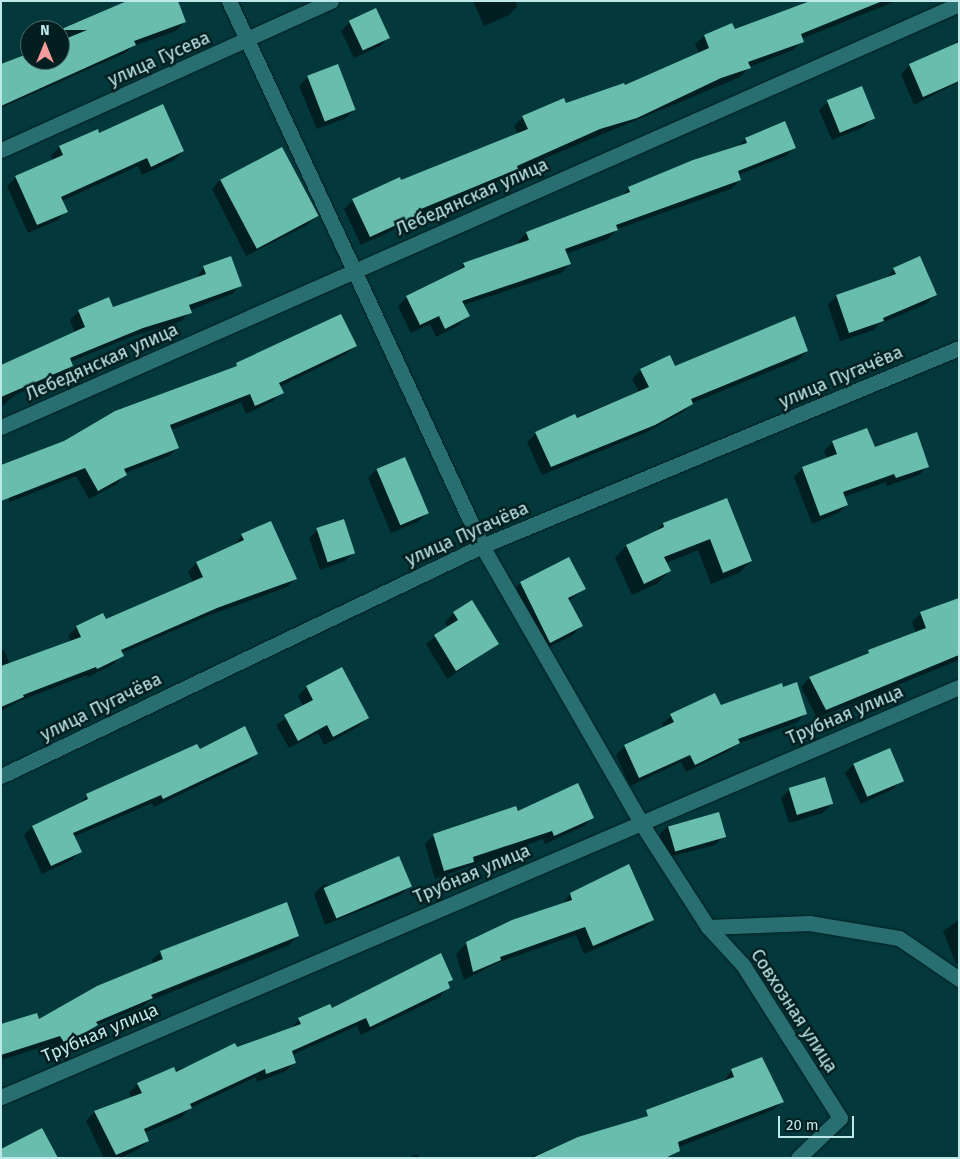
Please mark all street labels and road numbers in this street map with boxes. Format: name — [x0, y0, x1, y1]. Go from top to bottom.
street label: улица Гусева — [105, 27, 213, 91]
street label: Лебедянская улица — [392, 154, 552, 240]
street label: Лебедянская улица — [22, 319, 182, 405]
street label: улица Пугачёва — [776, 341, 906, 413]
street label: улица Пугачёва — [402, 497, 532, 571]
street label: улица Пугачёва — [37, 668, 165, 746]
street label: Трубная улица — [783, 681, 907, 749]
street label: Трубная улица — [410, 840, 534, 908]
street label: Совхозная улица — [746, 945, 842, 1077]
street label: Трубная улица — [38, 999, 162, 1067]

